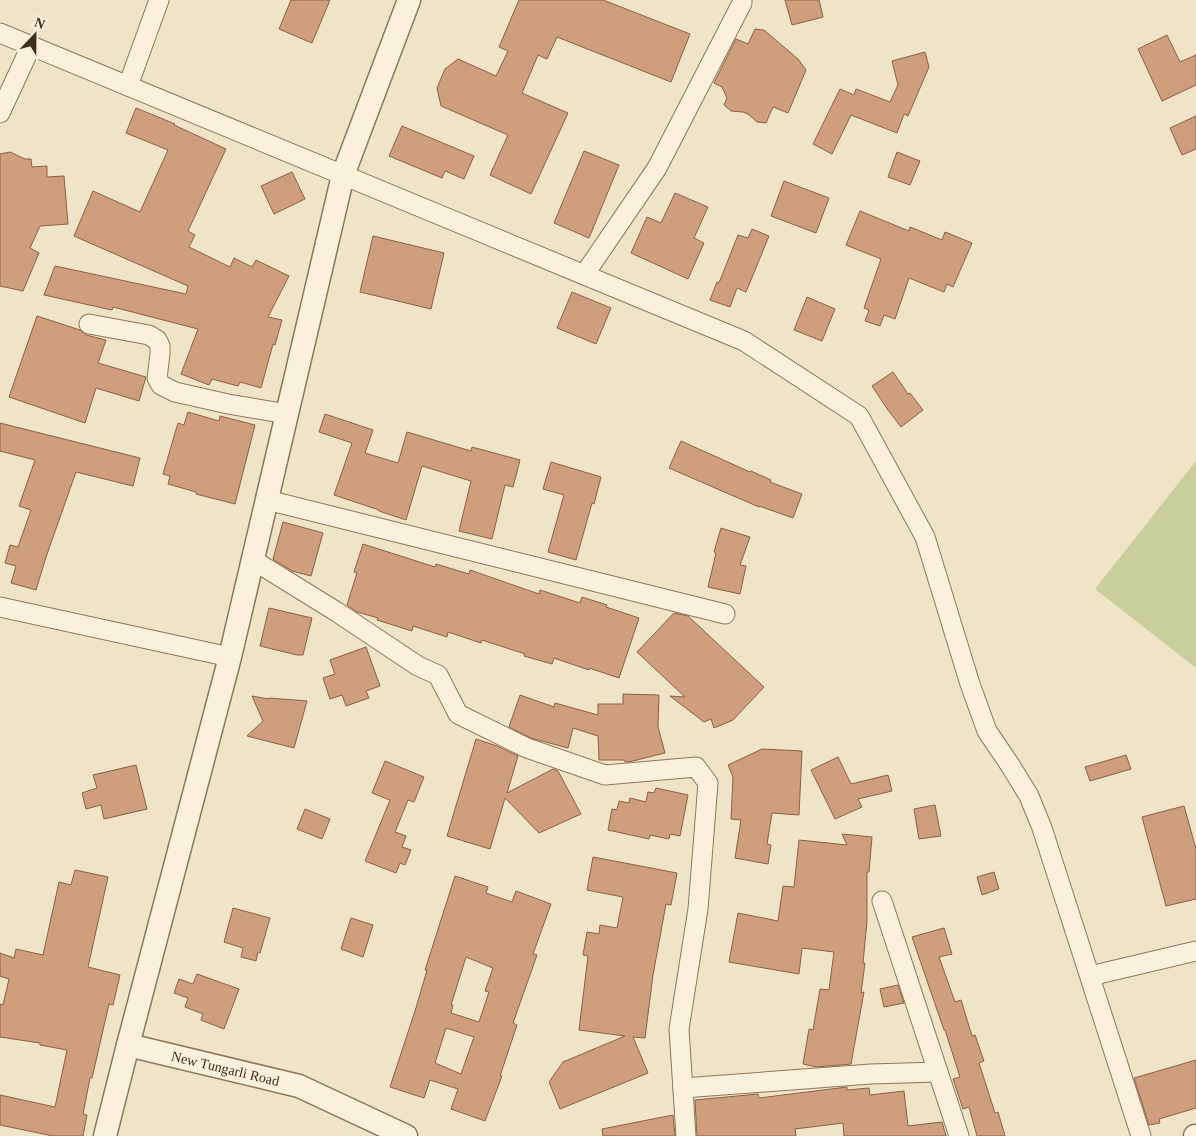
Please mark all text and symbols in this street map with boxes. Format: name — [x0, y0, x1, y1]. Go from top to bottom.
north arrow — [10, 10, 60, 60]
text: N — [32, 15, 47, 32]
street label: New Tungarli Road — [170, 1048, 281, 1089]

